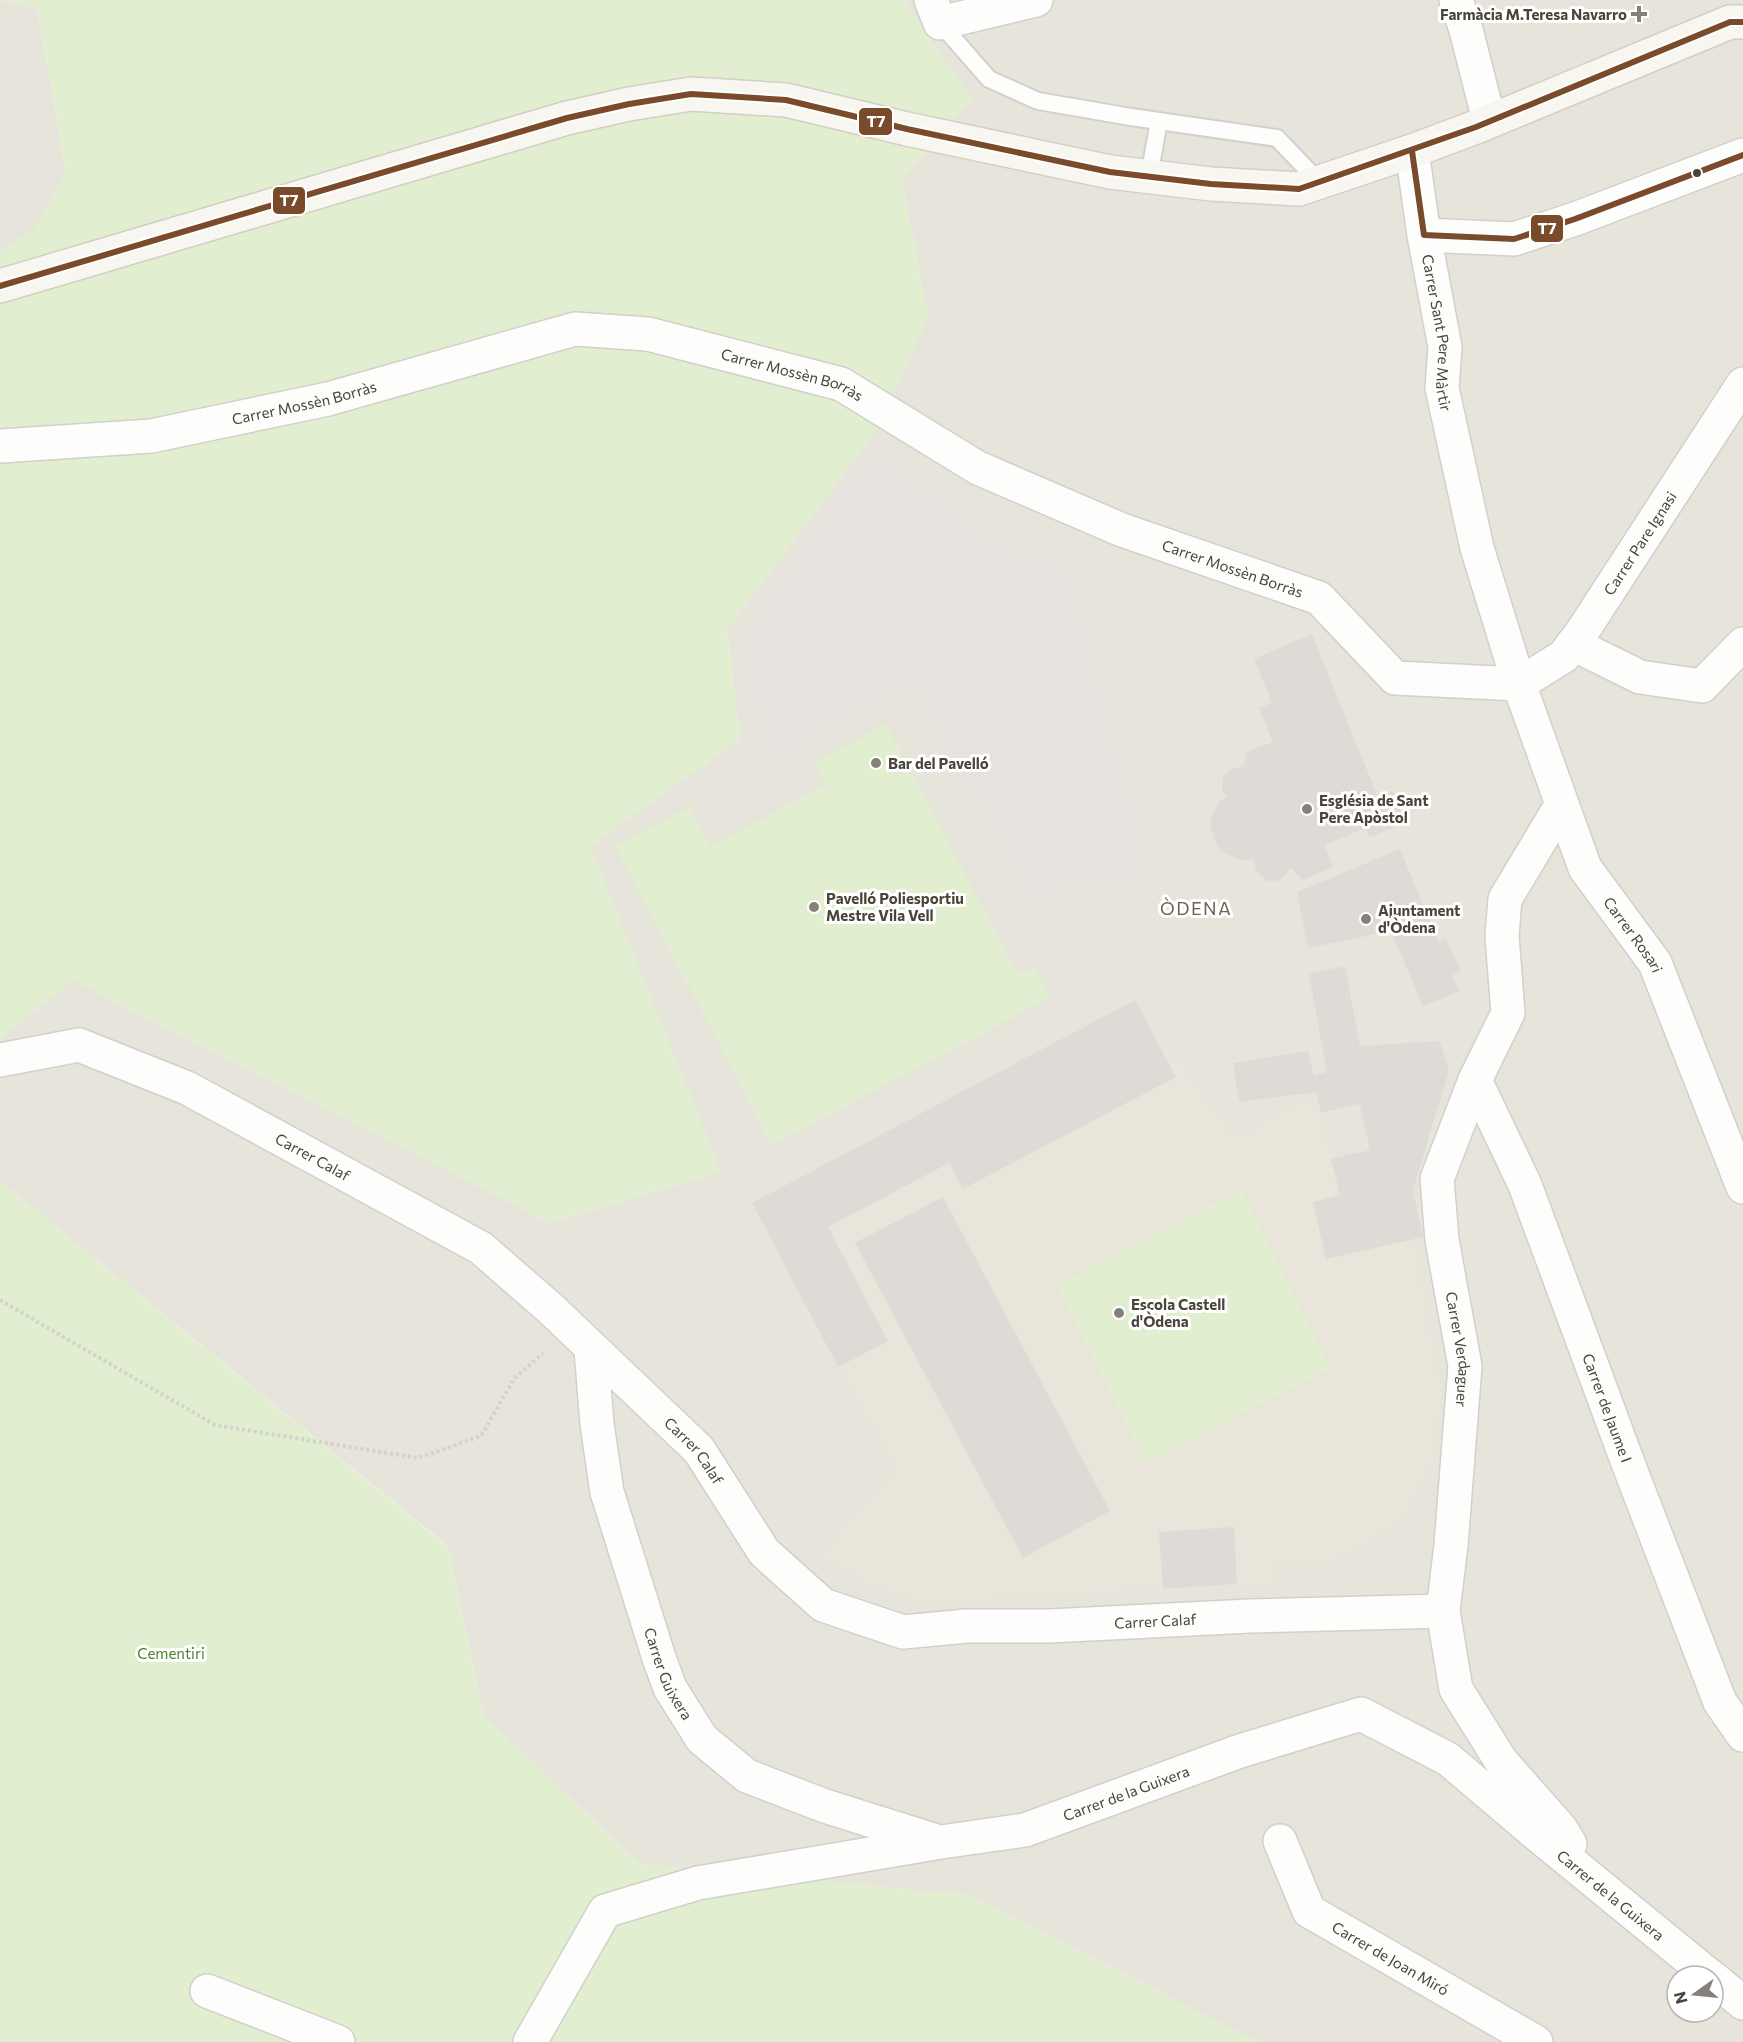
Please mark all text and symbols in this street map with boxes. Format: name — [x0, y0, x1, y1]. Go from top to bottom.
place label: Farmàcia M.Teresa Navarro — [1440, 5, 1627, 23]
marker: Farmàcia M.Teresa Navarro — [1632, 7, 1646, 21]
line badge: T7 — [858, 107, 893, 136]
text: T7 — [866, 111, 886, 130]
unlabelled marker — [1691, 167, 1703, 179]
line badge: T7 — [272, 186, 306, 215]
text: T7 — [279, 190, 299, 209]
line badge: T7 — [1530, 214, 1564, 243]
text: T7 — [1537, 218, 1557, 237]
street label: Carrer Sant Pere Màrtir — [1419, 253, 1456, 413]
street label: Carrer Mossèn Borràs — [719, 344, 867, 405]
street label: Carrer Mossèn Borràs — [230, 377, 379, 428]
street label: Carrer Pare Ignasi — [1600, 488, 1680, 598]
street label: Carrer Mossèn Borràs — [1160, 536, 1306, 601]
place label: Bar del Pavelló — [888, 754, 989, 772]
marker: Bar del Pavelló — [869, 756, 883, 770]
place label: Església de Sant Pere Apòstol — [1319, 791, 1428, 826]
marker: Església de Sant Pere Apòstol — [1300, 802, 1314, 816]
place label: Pavelló Poliesportiu Mestre Vila Vell — [826, 889, 964, 924]
street label: Carrer Rosari — [1600, 893, 1667, 975]
district label: ÒDENA — [1160, 897, 1232, 919]
marker: Pavelló Poliesportiu Mestre Vila Vell — [807, 900, 821, 914]
place label: Ajuntament d'Òdena — [1378, 901, 1460, 936]
marker: Ajuntament d'Òdena — [1359, 912, 1373, 926]
street label: Carrer Calaf — [272, 1129, 353, 1184]
street label: Carrer Verdaguer — [1443, 1290, 1474, 1408]
place label: Escola Castell d'Òdena — [1131, 1295, 1225, 1330]
marker: Escola Castell d'Òdena — [1112, 1306, 1126, 1320]
street label: Carrer de Jaume I — [1579, 1351, 1636, 1465]
street label: Carrer Calaf — [661, 1413, 727, 1487]
street label: Carrer Calaf — [1114, 1610, 1197, 1632]
street label: Carrer Guixera — [641, 1625, 697, 1723]
park label: Cementiri — [137, 1644, 205, 1662]
street label: Carrer de la Guixera — [1060, 1761, 1192, 1824]
street label: Carrer de la Guixera — [1554, 1846, 1668, 1944]
street label: Carrer de Joan Miró — [1329, 1917, 1452, 1999]
north arrow — [1665, 1964, 1725, 2024]
text: N — [1669, 1990, 1691, 2006]

